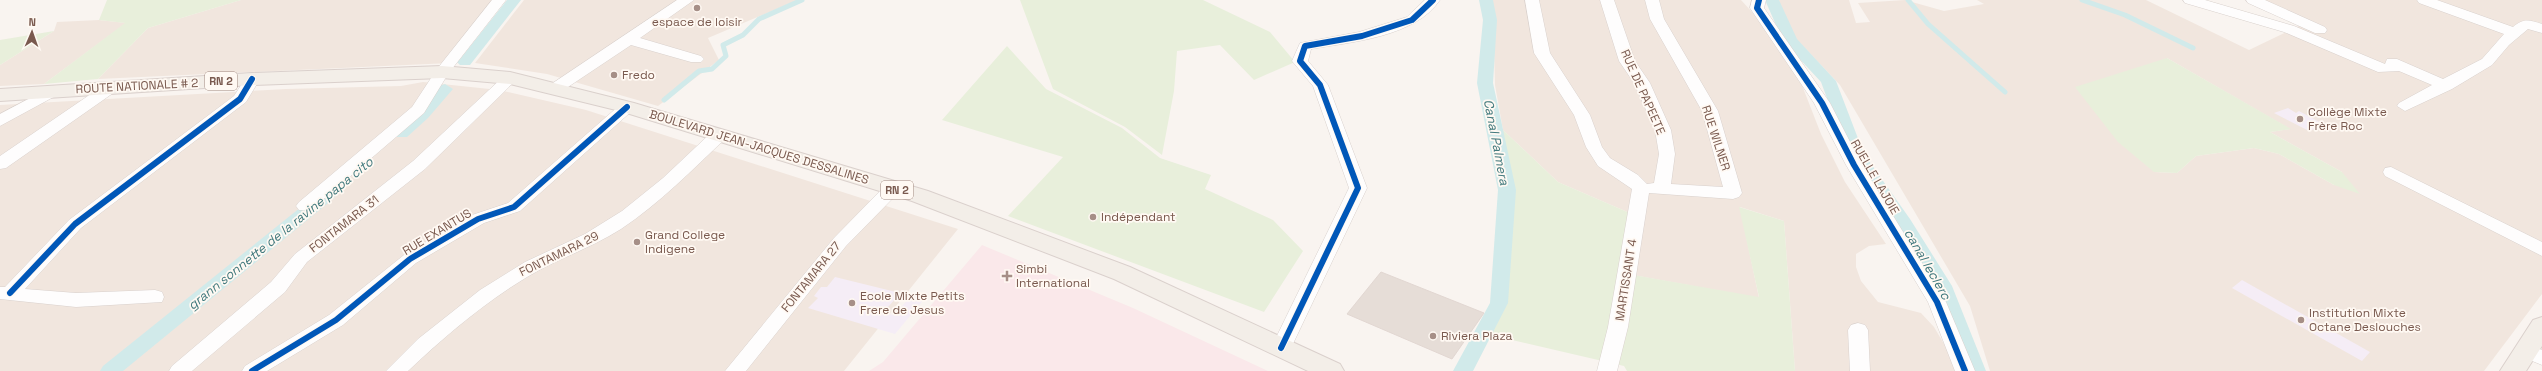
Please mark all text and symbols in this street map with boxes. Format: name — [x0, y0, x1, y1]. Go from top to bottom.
marker: espace de loisir — [692, 3, 702, 13]
north arrow — [12, 12, 52, 52]
place label: espace de loisir — [652, 14, 743, 30]
text: N — [28, 15, 36, 29]
street label: RUE DE PAPEETE — [1617, 47, 1669, 137]
place label: Fredo — [622, 67, 655, 83]
marker: Fredo — [609, 70, 619, 80]
road number: RN 2 — [205, 72, 237, 90]
street label: ROUTE NATIONALE # 2 — [75, 75, 199, 97]
water label: Canal Palmera — [1480, 98, 1513, 187]
street label: RUE WILNER — [1698, 103, 1734, 173]
place label: Collège Mixte Frère Roc — [2308, 104, 2387, 134]
street label: BOULEVARD JEAN-JACQUES DESSALINES — [647, 106, 871, 188]
marker: Collège Mixte Frère Roc — [2295, 114, 2305, 124]
street label: RUELLE LAJOIE — [1847, 137, 1903, 218]
water label: grann sonnette de la ravine papa cito — [184, 153, 377, 314]
road number: RN 2 — [881, 181, 913, 199]
street label: FONTAMARA 31 — [306, 192, 382, 256]
street label: RUE EXANTUS — [400, 205, 474, 259]
place label: Indépendant — [1101, 209, 1176, 225]
marker: Indépendant — [1088, 212, 1098, 222]
water label: canal leclerc — [1900, 226, 1955, 304]
place label: Grand College Indigene — [645, 227, 725, 257]
street label: FONTAMARA 29 — [517, 228, 601, 280]
marker: Grand College Indigene — [632, 237, 642, 247]
street label: MARTISSANT 4 — [1612, 237, 1640, 322]
street label: FONTAMARA 27 — [778, 238, 844, 315]
place label: Simbi International — [1016, 261, 1090, 291]
marker: Simbi International — [1001, 270, 1013, 282]
place label: Ecole Mixte Petits Frere de Jesus — [860, 288, 965, 318]
marker: Ecole Mixte Petits Frere de Jesus — [847, 298, 857, 308]
place label: Institution Mixte Octane Deslouches — [2309, 305, 2421, 335]
marker: Institution Mixte Octane Deslouches — [2296, 315, 2306, 325]
place label: Riviera Plaza — [1441, 328, 1513, 344]
marker: Riviera Plaza — [1428, 331, 1438, 341]

